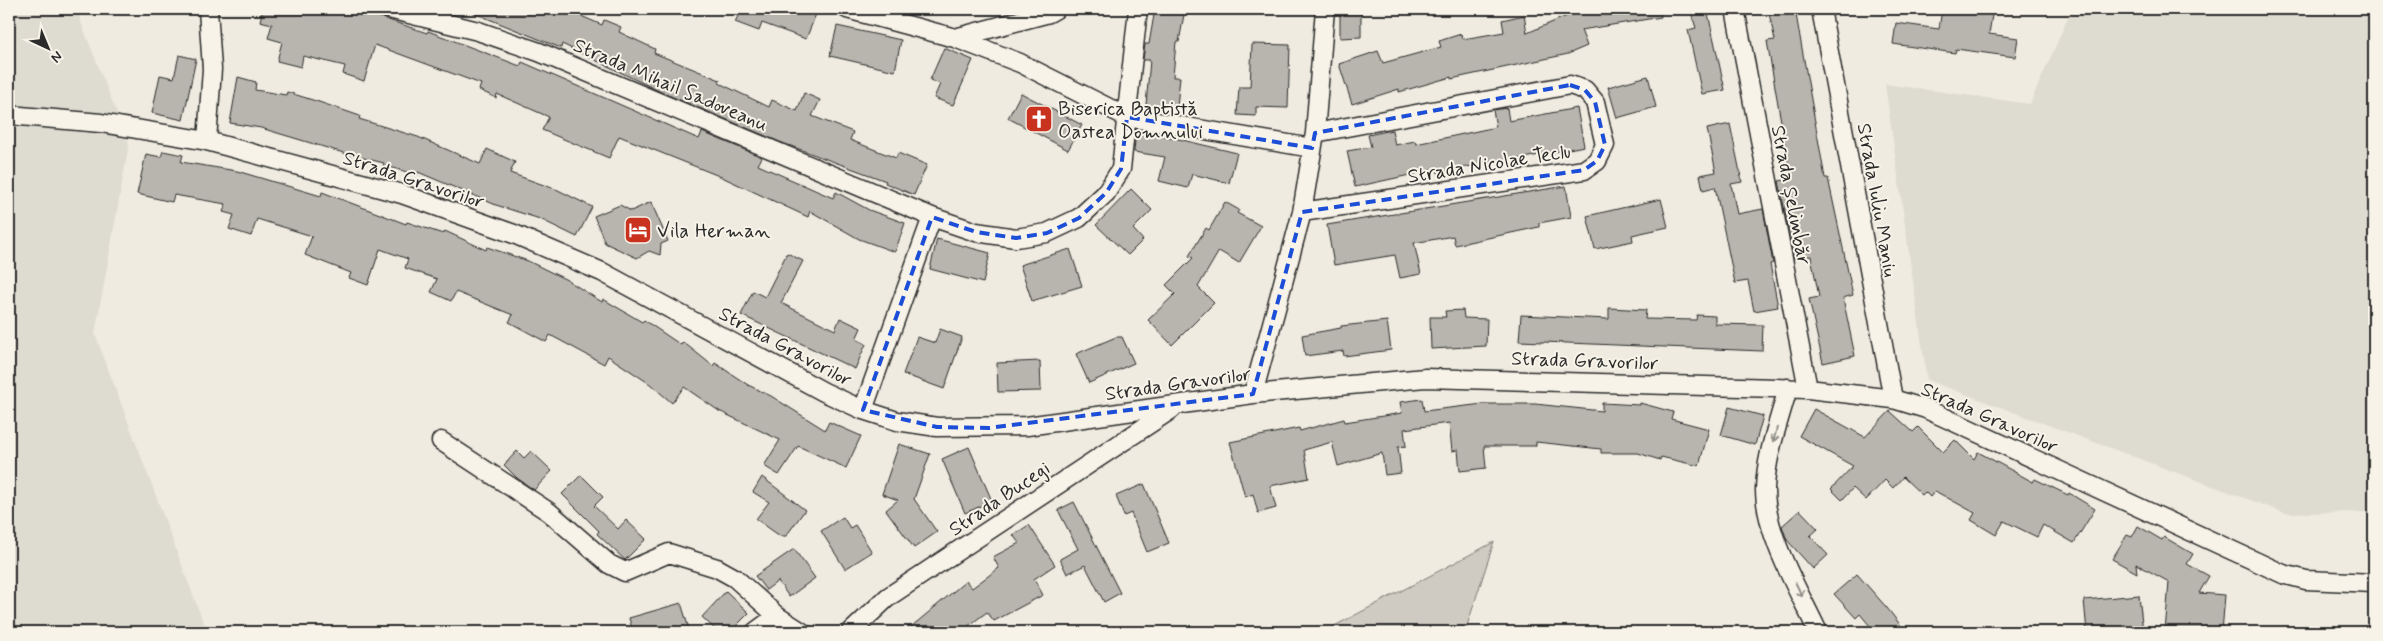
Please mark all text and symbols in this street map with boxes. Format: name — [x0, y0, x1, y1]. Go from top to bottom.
north arrow — [22, 22, 72, 72]
street label: Strada Mihail Sadoveanu — [569, 32, 772, 139]
text: N — [47, 47, 66, 66]
place label: Biserica Baptistă Oastea Domnului — [1058, 96, 1203, 146]
church icon: Biserica Baptistă Oastea Domnului — [1024, 104, 1054, 134]
street label: Strada Iuliu Maniu — [1850, 121, 1903, 279]
street label: Strada Șelimbăr — [1764, 123, 1817, 267]
street label: Strada Nicolae Teclu — [1406, 138, 1573, 191]
street label: Strada Gravorilor — [339, 145, 488, 216]
hotel icon: Vila Herman — [623, 215, 653, 245]
place label: Vila Herman — [657, 218, 770, 245]
street label: Strada Gravorilor — [714, 301, 857, 394]
street label: Strada Gravorilor — [1511, 345, 1659, 378]
street label: Strada Gravorilor — [1103, 361, 1253, 408]
street label: Strada Gravorilor — [1917, 376, 2062, 461]
one-way arrow — [1770, 427, 1780, 443]
street label: Strada Bucegi — [944, 455, 1056, 543]
one-way arrow — [1794, 583, 1804, 598]

